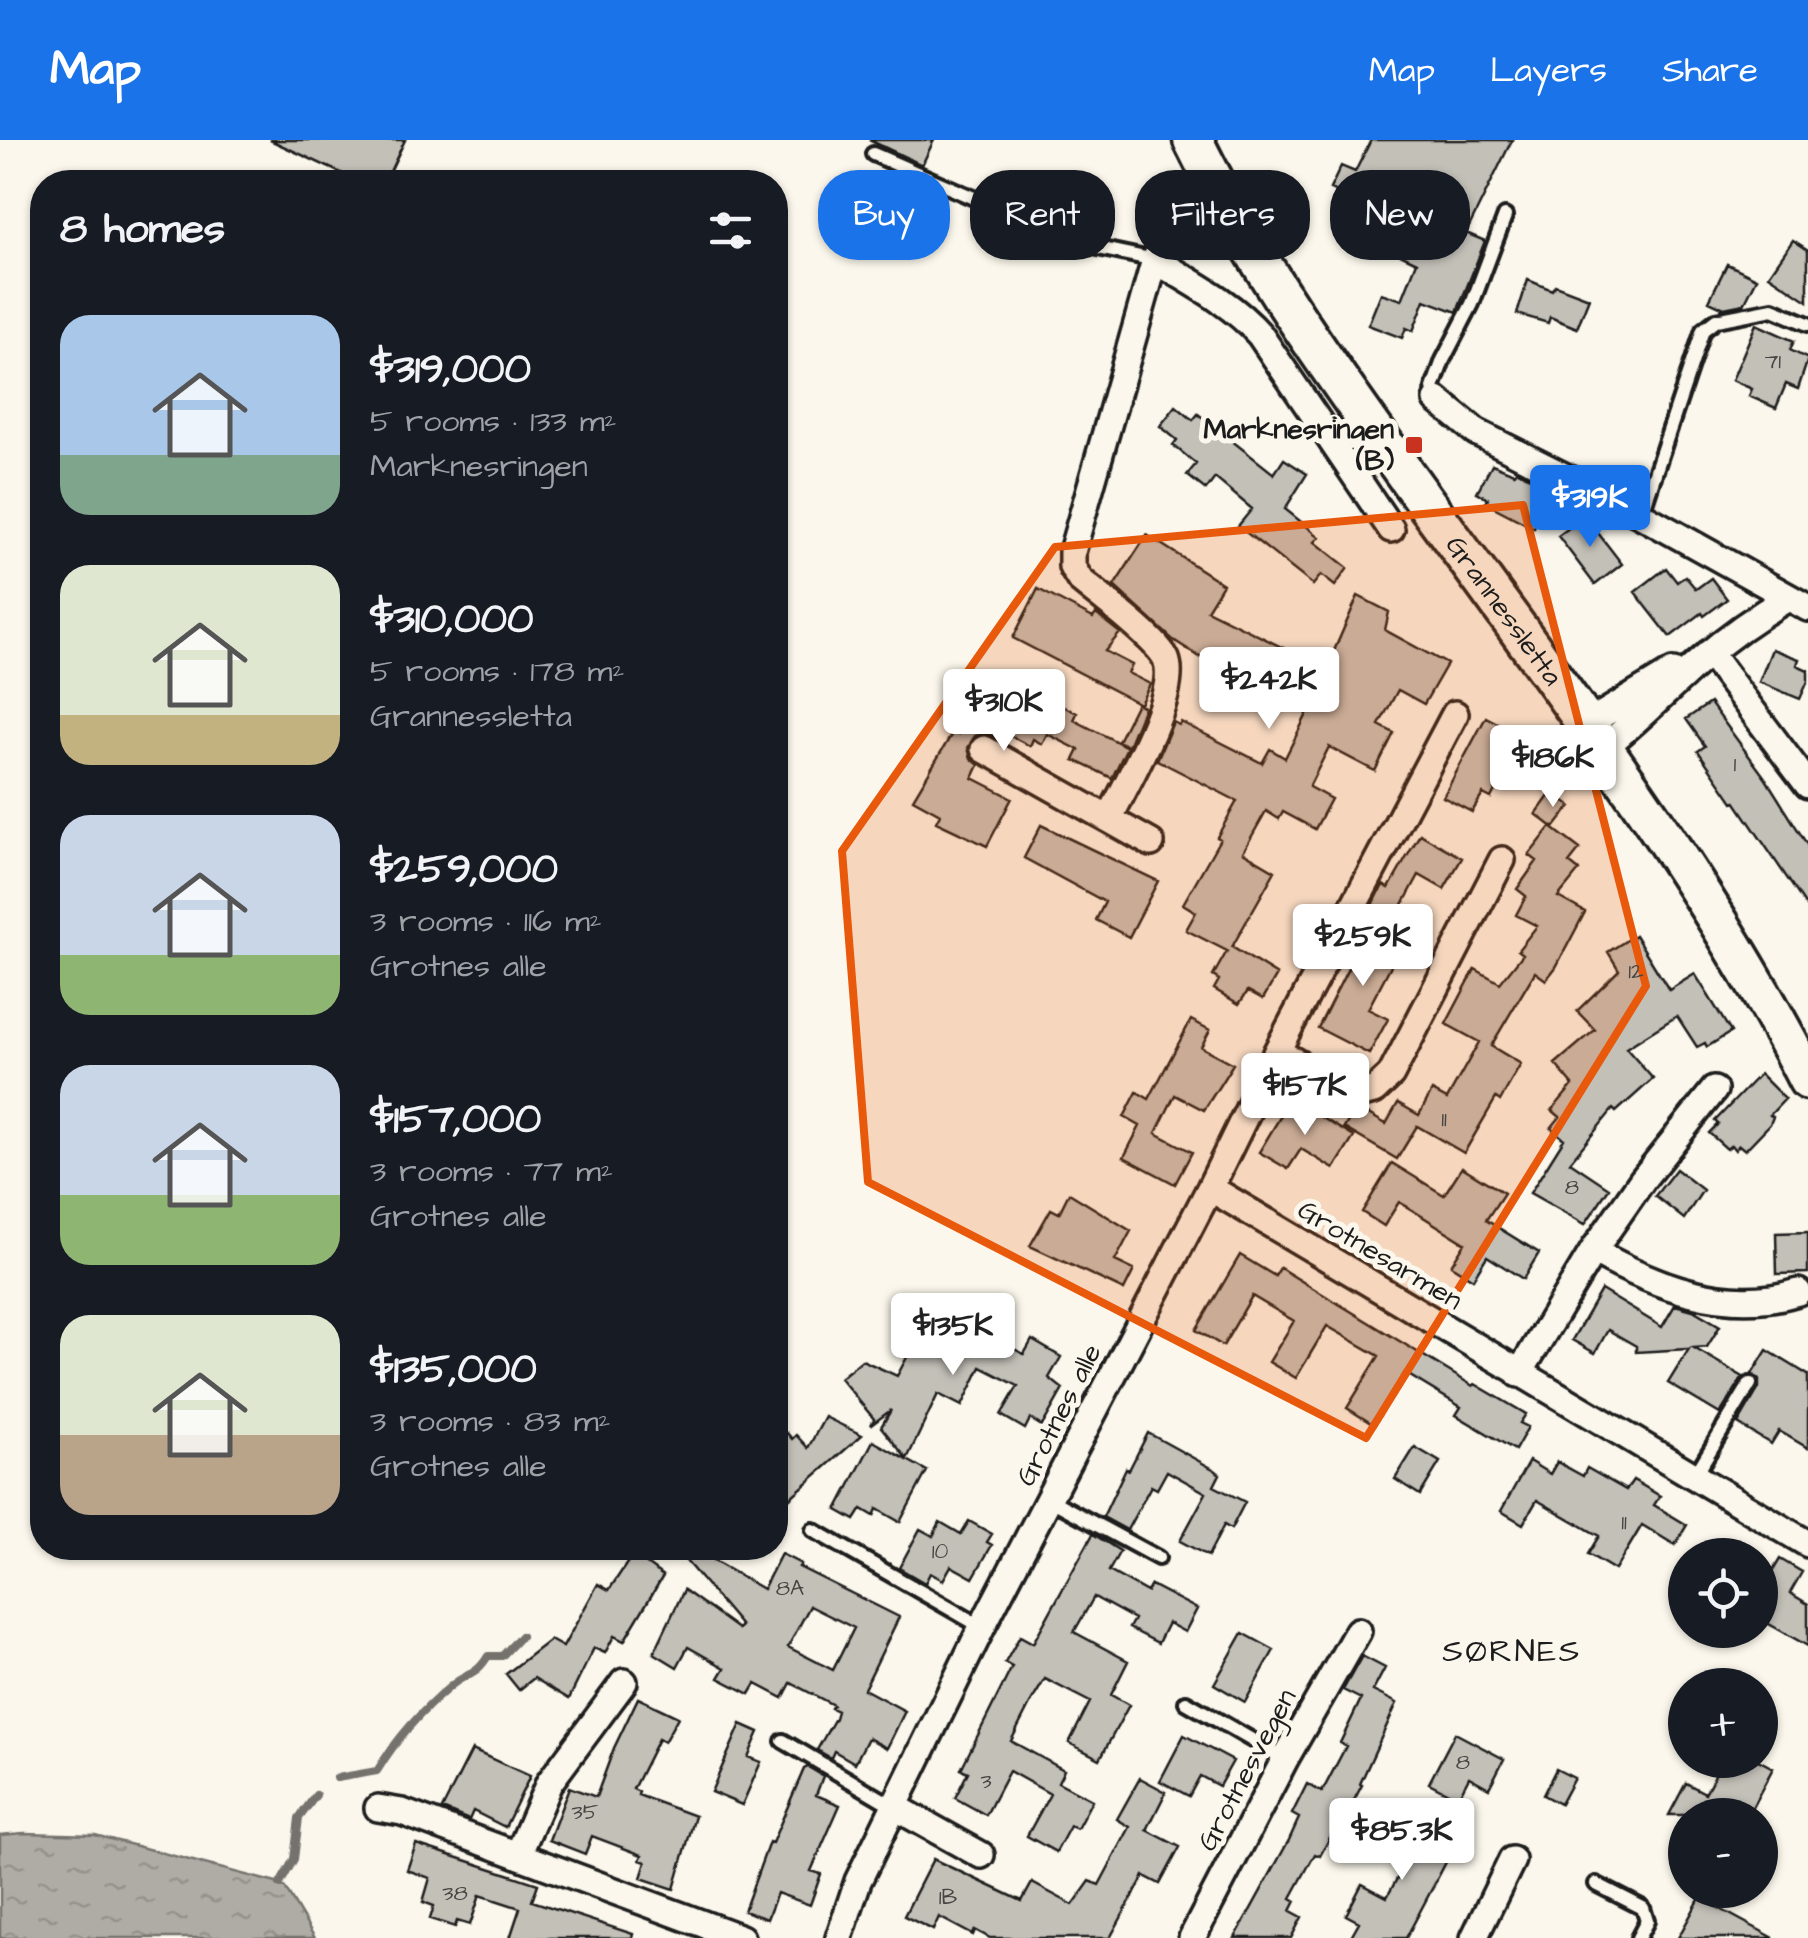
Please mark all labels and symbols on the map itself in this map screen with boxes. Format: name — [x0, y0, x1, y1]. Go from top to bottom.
house number: 71 — [1765, 346, 1781, 377]
place label: Marknesringen (B) — [1203, 410, 1394, 481]
marker: Marknesringen (B) — [1403, 434, 1425, 456]
pin: $319K — [1520, 465, 1660, 550]
street label: Grannessletta — [1436, 527, 1572, 694]
pin: $242K — [1199, 647, 1339, 732]
pin: $310K — [934, 669, 1074, 754]
pin: $186K — [1483, 725, 1623, 810]
house number: 1 — [1734, 749, 1737, 780]
pin: $259K — [1293, 904, 1433, 989]
house number: 12 — [1628, 956, 1644, 987]
pin: $157K — [1235, 1053, 1375, 1138]
house number: 11 — [1441, 1104, 1447, 1135]
house number: 8 — [1565, 1172, 1579, 1203]
street label: Grotnesarmen — [1290, 1190, 1470, 1320]
pin: $135K — [883, 1293, 1023, 1378]
street label: Grotnes alle — [1007, 1337, 1111, 1493]
house number: 11 — [1621, 1507, 1627, 1538]
house number: 10 — [932, 1536, 948, 1567]
house number: 8A — [776, 1573, 804, 1604]
district label: SØRNES — [1442, 1629, 1582, 1674]
street label: Grotnesvegen — [1188, 1682, 1307, 1858]
house number: 8 — [1456, 1747, 1470, 1778]
house number: 3 — [980, 1766, 992, 1797]
house number: 35 — [572, 1797, 599, 1828]
pin: $85.3K — [1321, 1798, 1483, 1883]
house number: 38 — [442, 1878, 468, 1909]
house number: 1B — [939, 1882, 958, 1913]

